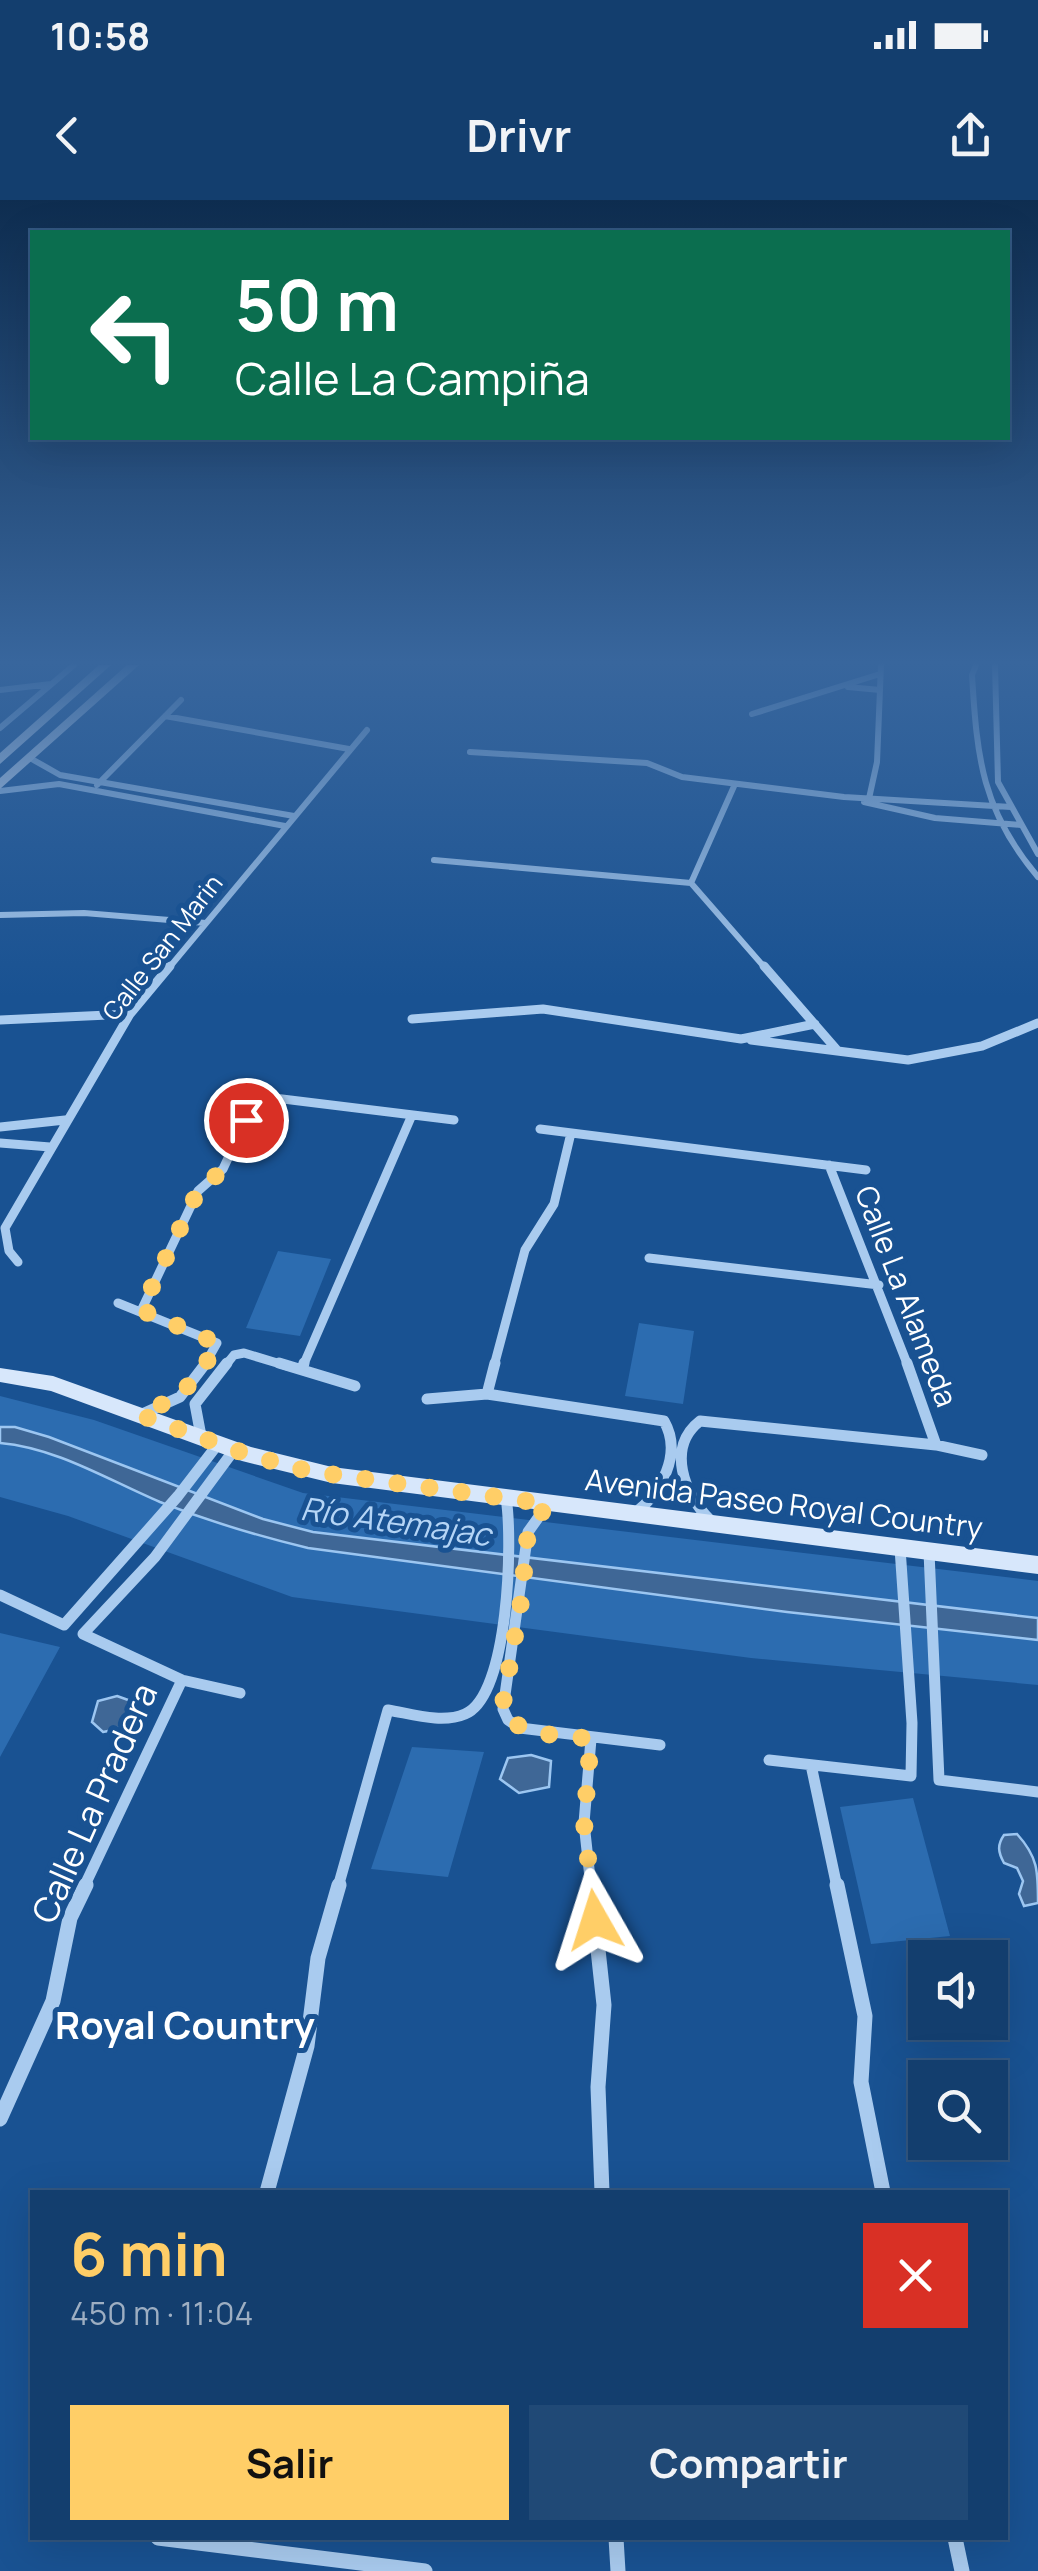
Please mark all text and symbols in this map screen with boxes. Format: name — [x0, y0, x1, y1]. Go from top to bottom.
text: 10:58 — [50, 9, 150, 61]
text: Drivr — [467, 104, 571, 166]
icon: back — [40, 108, 95, 163]
icon: share — [943, 108, 998, 163]
text: 50 m — [235, 256, 399, 352]
icon: left — [70, 270, 200, 400]
text: Calle La Campiña — [235, 347, 590, 409]
street label: Calle San Marin — [94, 867, 230, 1027]
pin — [204, 1078, 289, 1163]
icon: arrive — [219, 1093, 274, 1148]
street label: Calle La Alameda — [846, 1180, 968, 1412]
street label: Avenida Paseo Royal Country — [583, 1458, 985, 1548]
water label: Río Atemajac — [298, 1486, 496, 1556]
street label: Calle La Pradera — [20, 1676, 168, 1930]
position arrow — [543, 1868, 647, 1972]
map controls — [908, 1940, 1008, 2160]
button: sound — [908, 1940, 1008, 2040]
district label: Royal Country — [55, 1998, 316, 2050]
button: search — [908, 2060, 1008, 2160]
text: 6 min — [70, 2212, 228, 2294]
button: close — [863, 2223, 968, 2328]
text: 450 m · 11:04 — [70, 2291, 253, 2335]
button: Salir — [70, 2405, 509, 2520]
button: Compartir — [529, 2405, 968, 2520]

